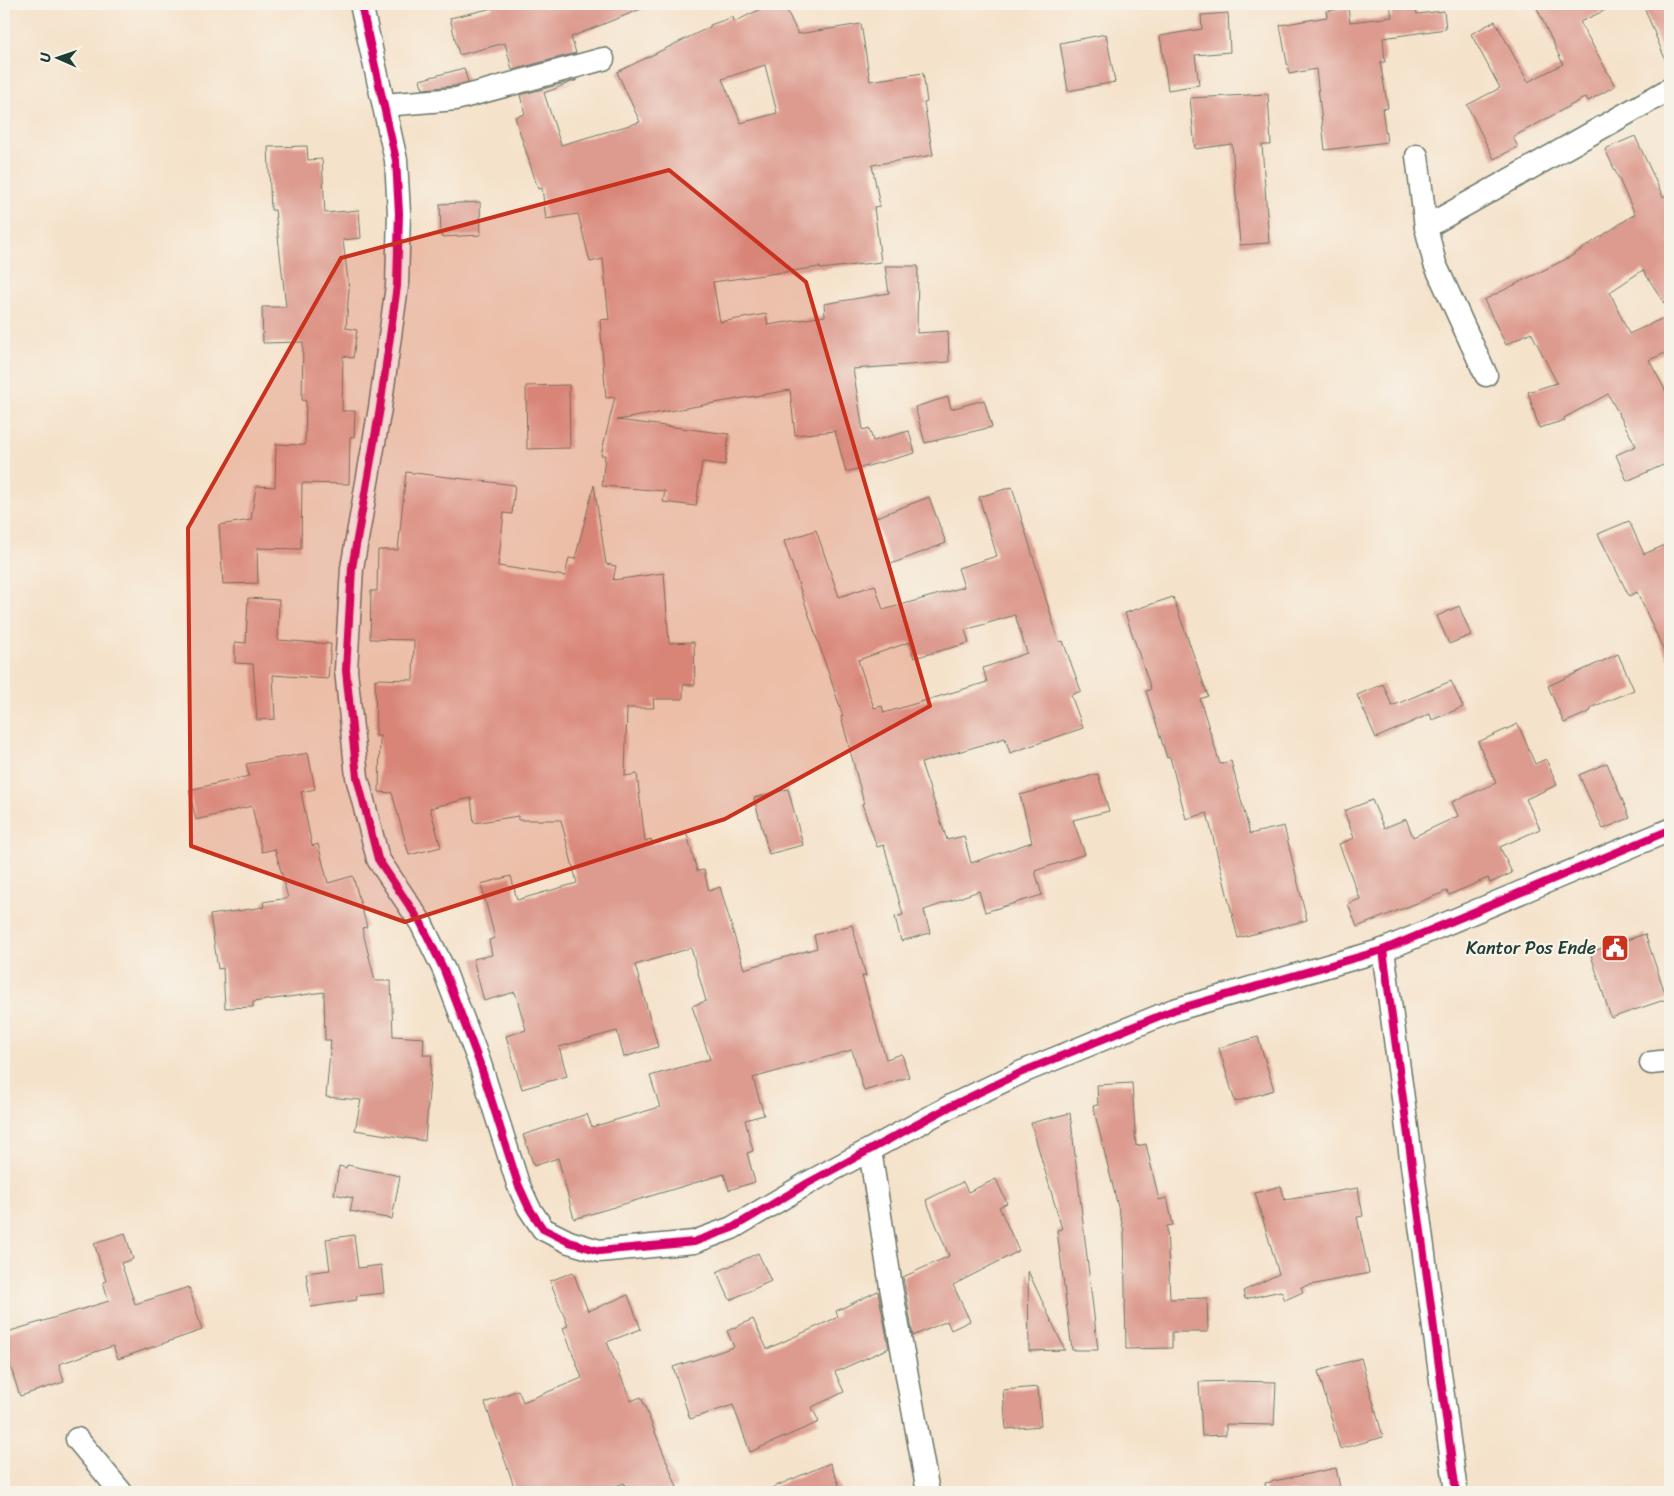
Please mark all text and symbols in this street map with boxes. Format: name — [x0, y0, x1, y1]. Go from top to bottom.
north arrow — [32, 32, 82, 82]
text: U — [33, 52, 58, 63]
place label: Kantor Pos Ende — [1466, 932, 1596, 964]
public building icon: Kantor Pos Ende — [1600, 933, 1630, 963]

